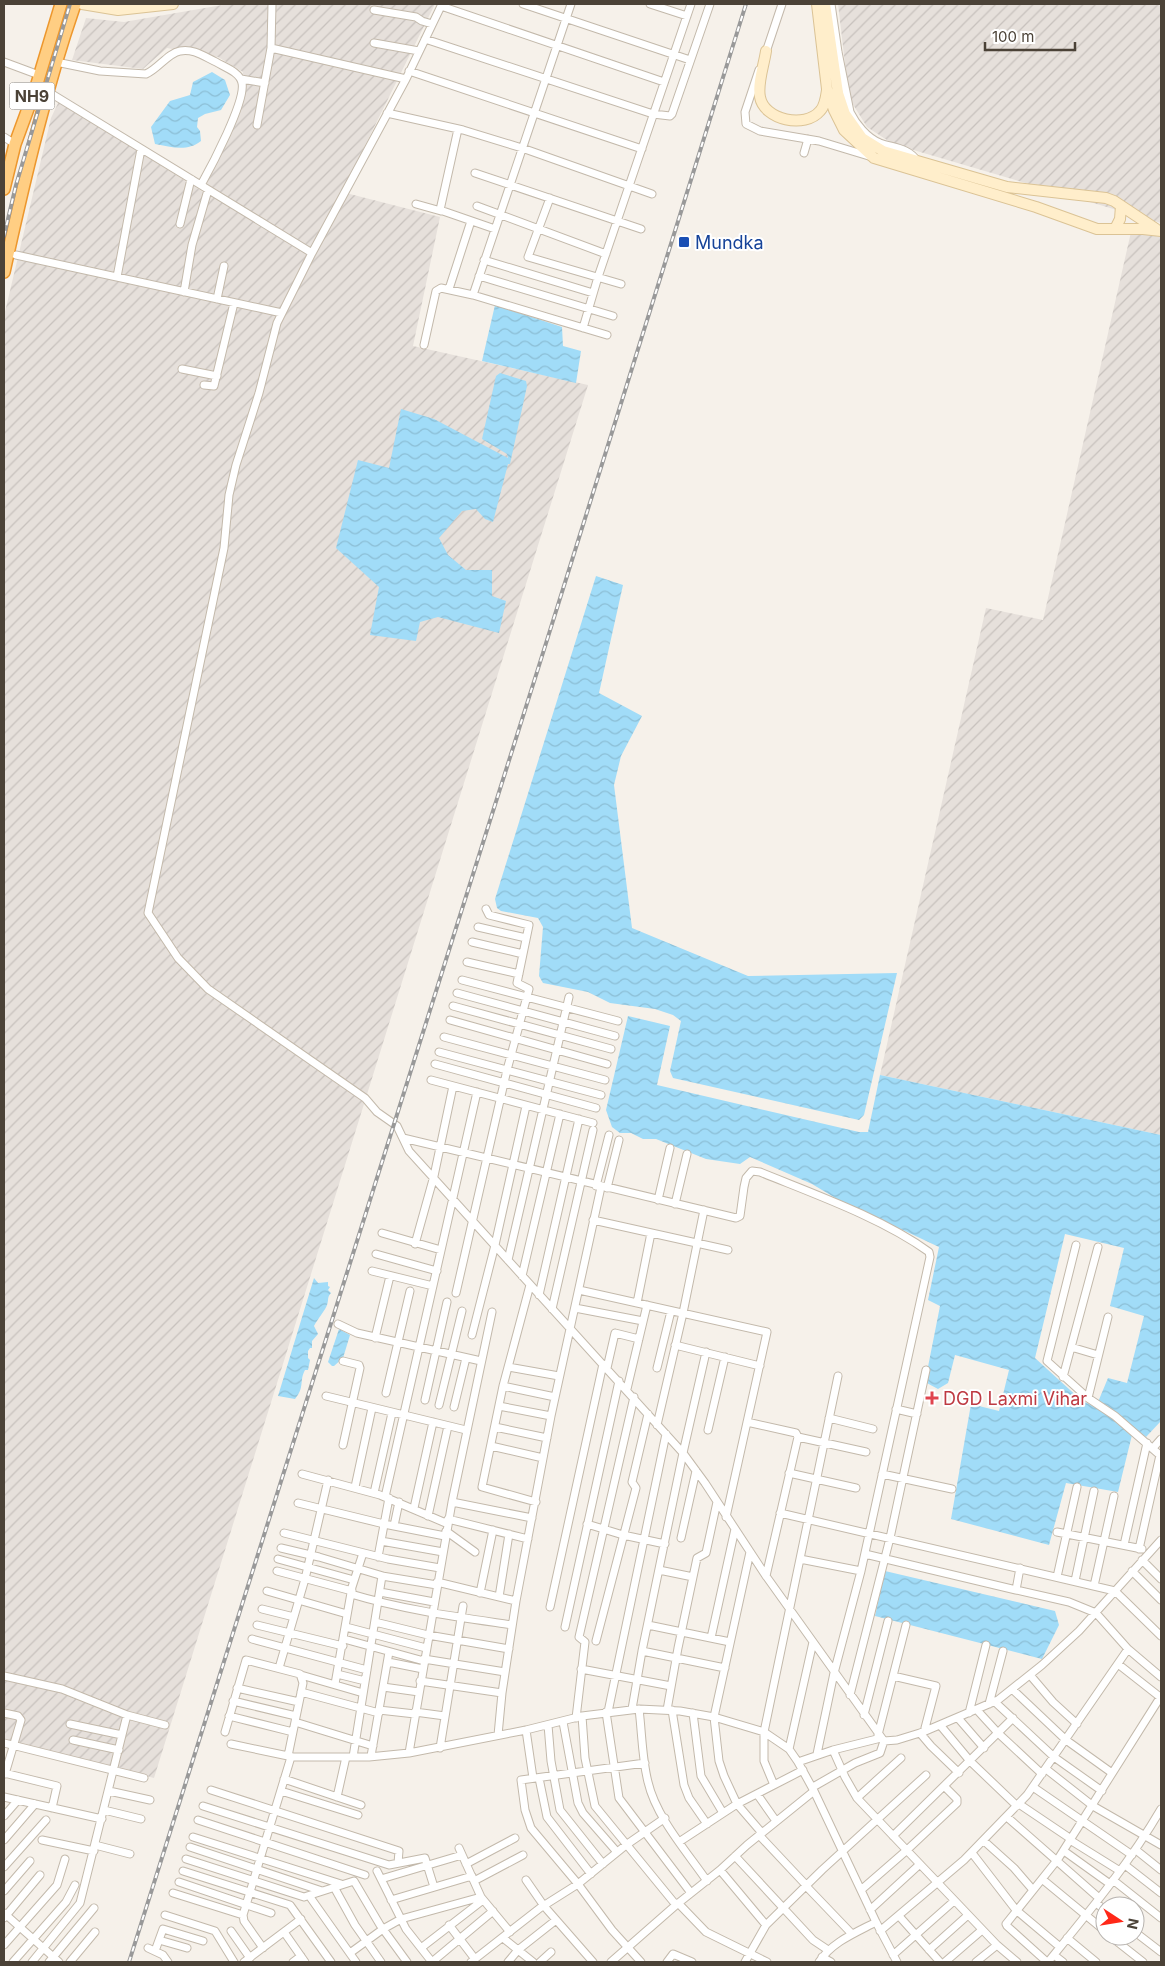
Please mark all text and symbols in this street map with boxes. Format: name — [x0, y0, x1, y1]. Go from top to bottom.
scale bar — [985, 20, 1075, 52]
text: 100 m — [992, 27, 1034, 46]
road number: NH9 — [10, 82, 54, 110]
place label: Mundka — [695, 232, 764, 253]
marker: Mundka — [677, 235, 691, 249]
place label: DGD Laxmi Vihar — [943, 1388, 1087, 1409]
marker: DGD Laxmi Vihar — [925, 1391, 939, 1405]
north arrow — [1095, 1896, 1145, 1946]
text: N — [1124, 1917, 1143, 1931]

